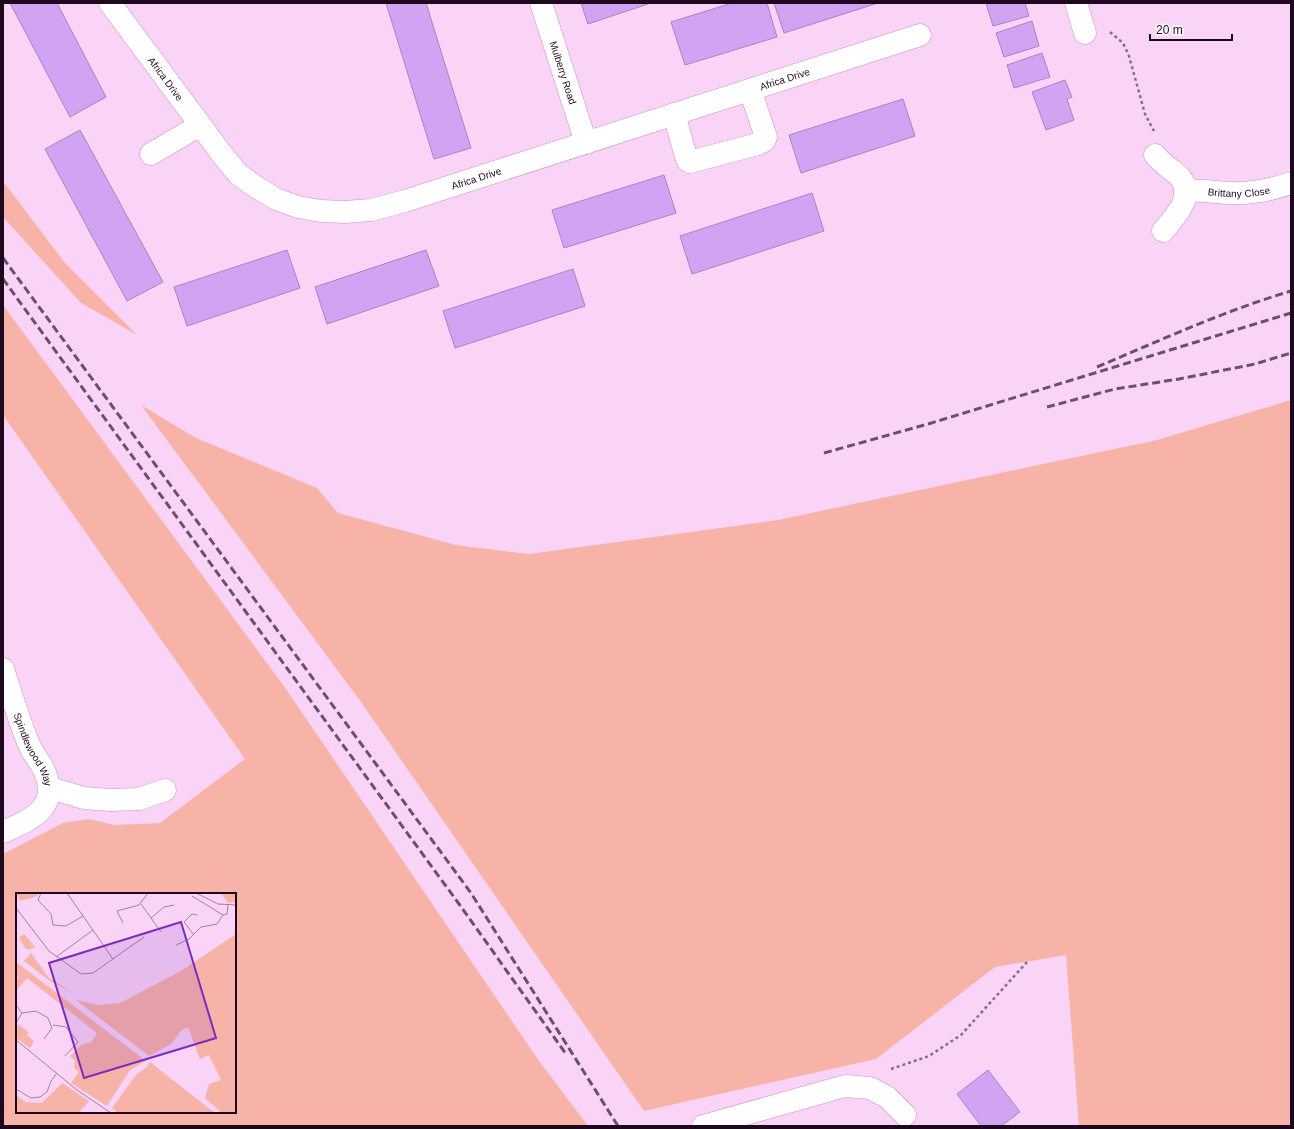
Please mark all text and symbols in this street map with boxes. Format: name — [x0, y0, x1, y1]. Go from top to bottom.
scale bar — [1150, 16, 1232, 42]
text: 20 m — [1156, 23, 1183, 37]
street label: Mulberry Road — [548, 40, 579, 105]
street label: Africa Drive — [146, 54, 186, 103]
street label: Africa Drive — [758, 65, 811, 92]
street label: Africa Drive — [450, 165, 503, 191]
street label: Brittany Close — [1207, 184, 1271, 199]
street label: Spindlewood Way — [12, 711, 54, 787]
inset map — [16, 893, 236, 1113]

